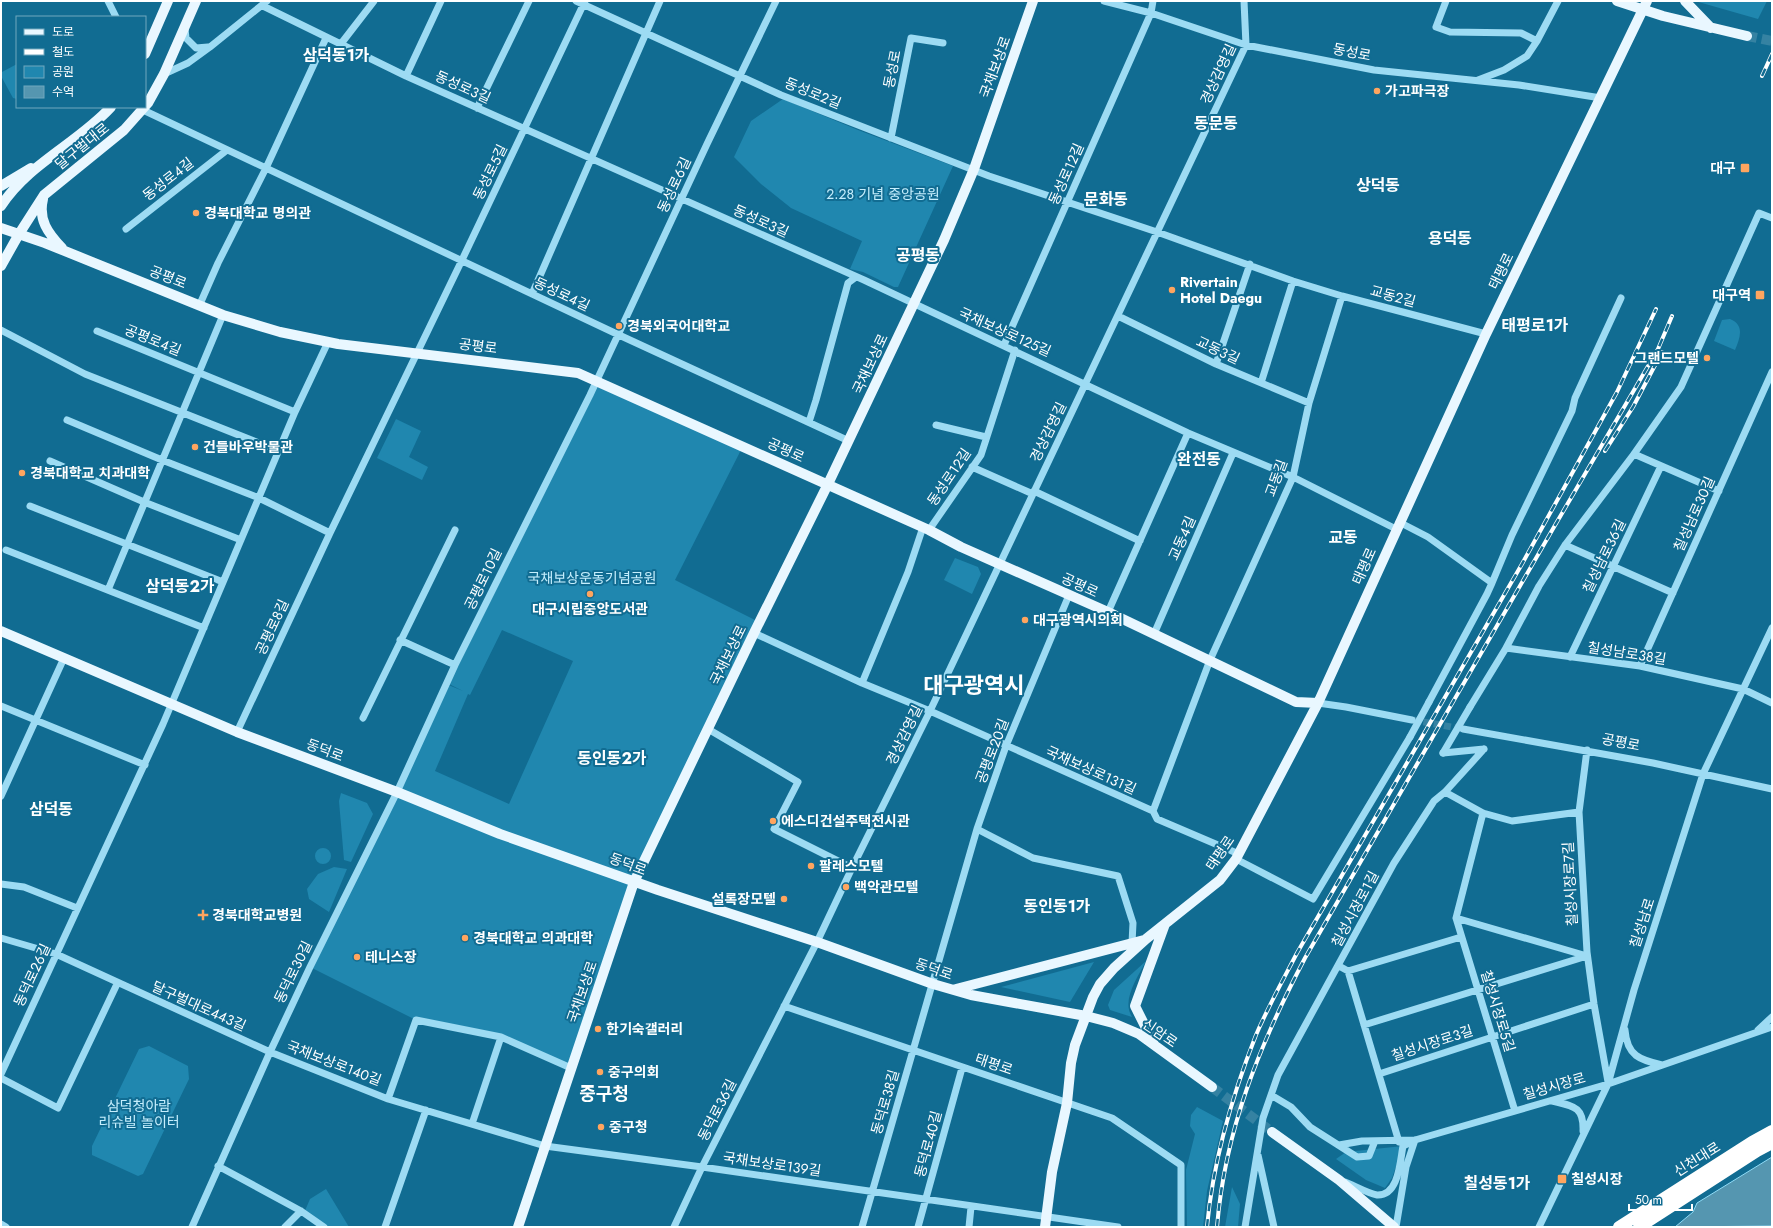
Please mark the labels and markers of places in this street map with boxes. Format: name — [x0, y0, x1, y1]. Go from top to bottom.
place label: 가고파극장 — [1385, 81, 1450, 101]
marker: 가고파극장 — [1372, 86, 1382, 96]
place label: 대구 — [1710, 158, 1736, 178]
marker: 대구 — [1739, 162, 1751, 174]
place label: 경북대학교 명의관 — [204, 203, 311, 223]
marker: 경북대학교 명의관 — [191, 208, 201, 218]
place label: Rivertain Hotel Daegu — [1180, 272, 1262, 308]
marker: Rivertain Hotel Daegu — [1167, 285, 1177, 295]
place label: 대구역 — [1712, 285, 1751, 305]
marker: 대구역 — [1754, 289, 1766, 301]
place label: 경북외국어대학교 — [627, 316, 730, 336]
marker: 경북외국어대학교 — [614, 321, 624, 331]
place label: 그랜드모텔 — [1635, 348, 1699, 368]
marker: 그랜드모텔 — [1702, 353, 1712, 363]
place label: 건들바우박물관 — [203, 437, 293, 457]
marker: 건들바우박물관 — [190, 442, 200, 452]
place label: 경북대학교 치과대학 — [30, 463, 150, 483]
marker: 경북대학교 치과대학 — [17, 468, 27, 478]
marker: 대구시립중앙도서관 — [585, 589, 595, 599]
place label: 대구시립중앙도서관 — [532, 599, 648, 619]
place label: 대구광역시의회 — [1033, 610, 1123, 630]
marker: 대구광역시의회 — [1020, 615, 1030, 625]
place label: 에스디건설주택전시관 — [781, 811, 910, 831]
marker: 에스디건설주택전시관 — [768, 816, 778, 826]
place label: 팔레스모텔 — [819, 856, 884, 876]
marker: 팔레스모텔 — [806, 861, 816, 871]
place label: 백악관모텔 — [854, 877, 919, 897]
marker: 백악관모텔 — [841, 882, 851, 892]
place label: 설록장모텔 — [712, 889, 776, 909]
marker: 설록장모텔 — [779, 894, 789, 904]
place label: 경북대학교병원 — [212, 905, 302, 925]
marker: 경북대학교병원 — [197, 909, 209, 921]
place label: 경북대학교 의과대학 — [473, 928, 593, 948]
marker: 경북대학교 의과대학 — [460, 933, 470, 943]
place label: 테니스장 — [365, 947, 417, 967]
marker: 테니스장 — [352, 952, 362, 962]
place label: 한기숙갤러리 — [606, 1019, 683, 1039]
marker: 한기숙갤러리 — [593, 1024, 603, 1034]
place label: 중구의회 — [608, 1062, 660, 1082]
marker: 중구의회 — [595, 1067, 605, 1077]
place label: 중구청 — [609, 1117, 648, 1137]
marker: 중구청 — [596, 1122, 606, 1132]
place label: 칠성시장 — [1571, 1169, 1623, 1189]
marker: 칠성시장 — [1556, 1173, 1568, 1185]

